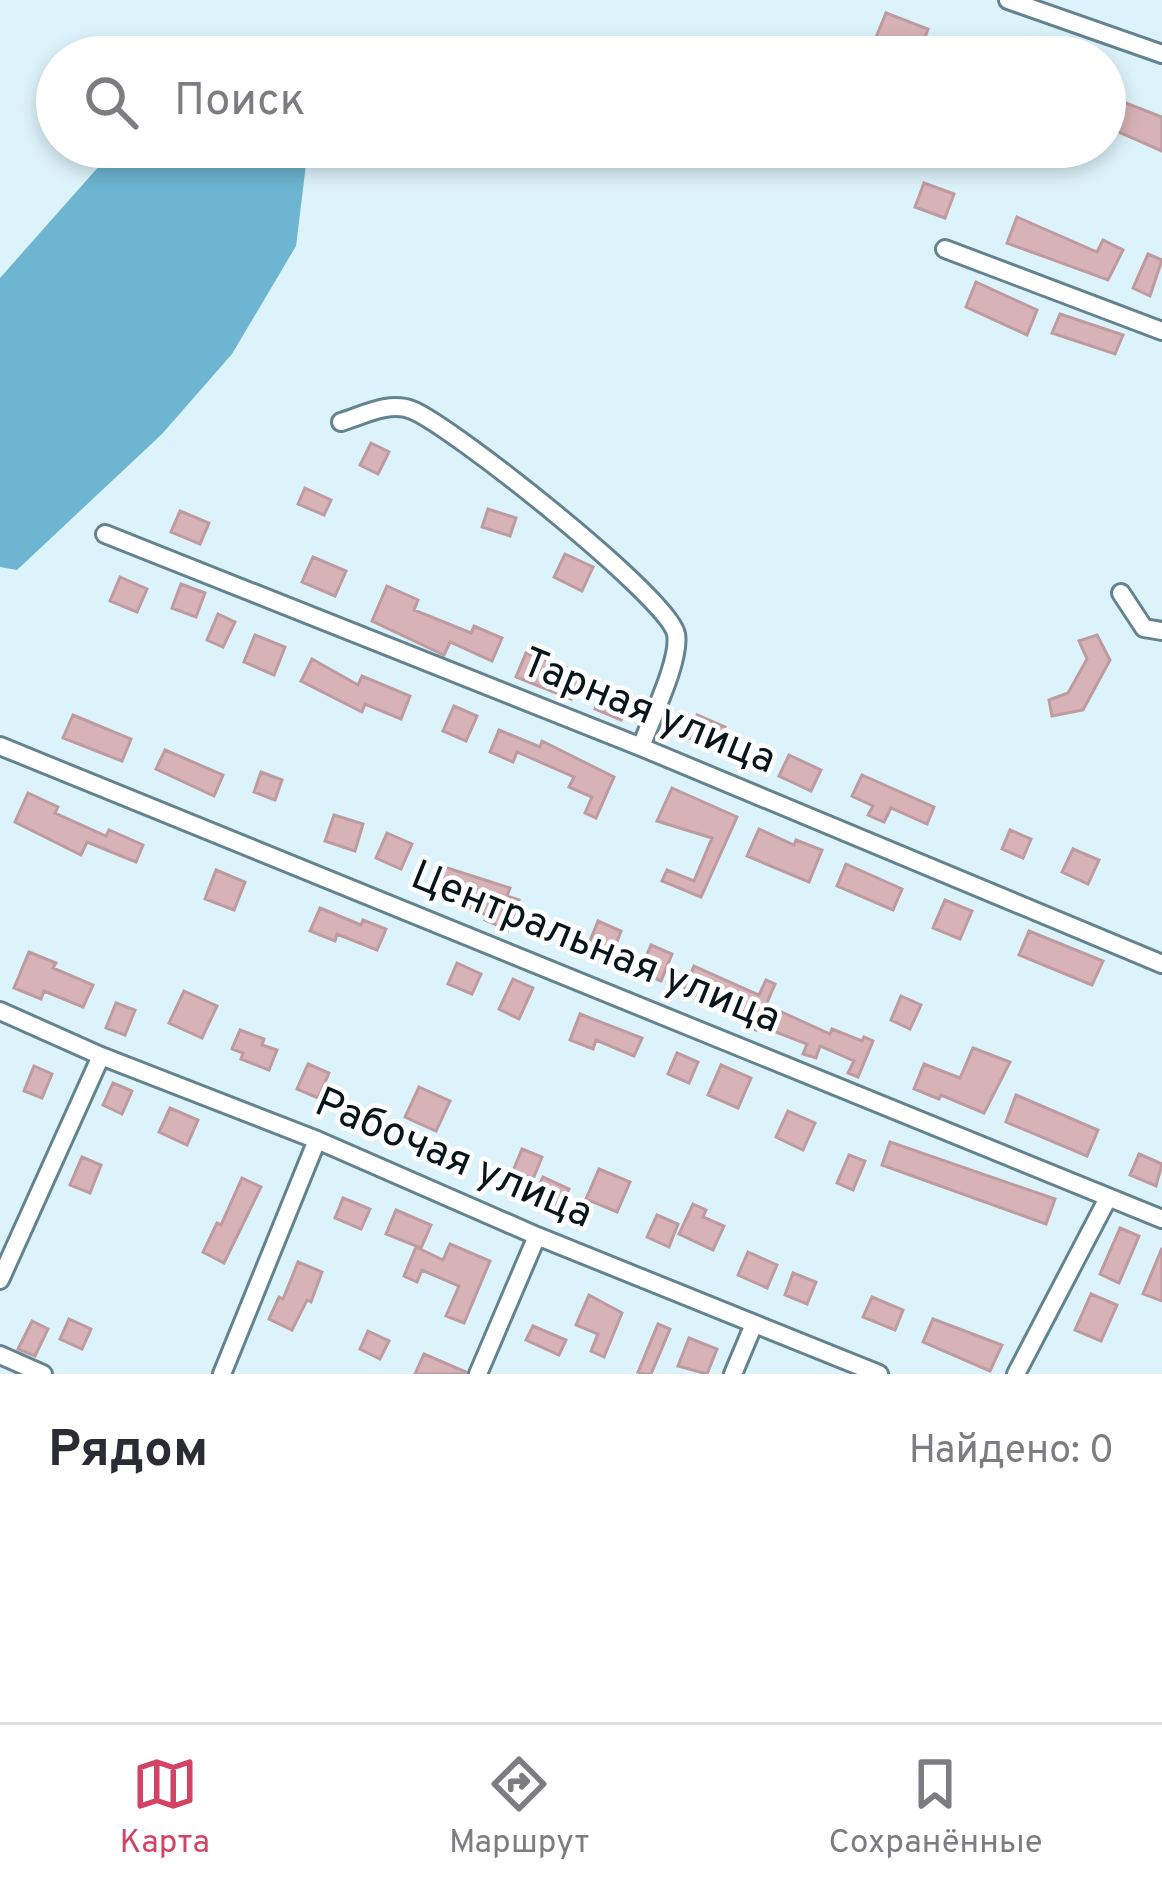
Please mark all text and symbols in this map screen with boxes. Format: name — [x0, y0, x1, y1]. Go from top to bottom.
search box — [36, 36, 1126, 168]
icon: search — [78, 69, 144, 135]
text: Поиск — [174, 74, 305, 131]
street label: Тарная улица — [513, 638, 783, 788]
street label: Центральная улица — [402, 851, 788, 1047]
street label: Рабочая улица — [306, 1078, 600, 1242]
text: Рядом — [48, 1420, 208, 1485]
text: Найдено: 0 — [909, 1428, 1114, 1477]
tab: Карта — [120, 1751, 210, 1865]
tab: Маршрут — [449, 1751, 589, 1865]
tab: Сохранённые — [828, 1751, 1042, 1865]

